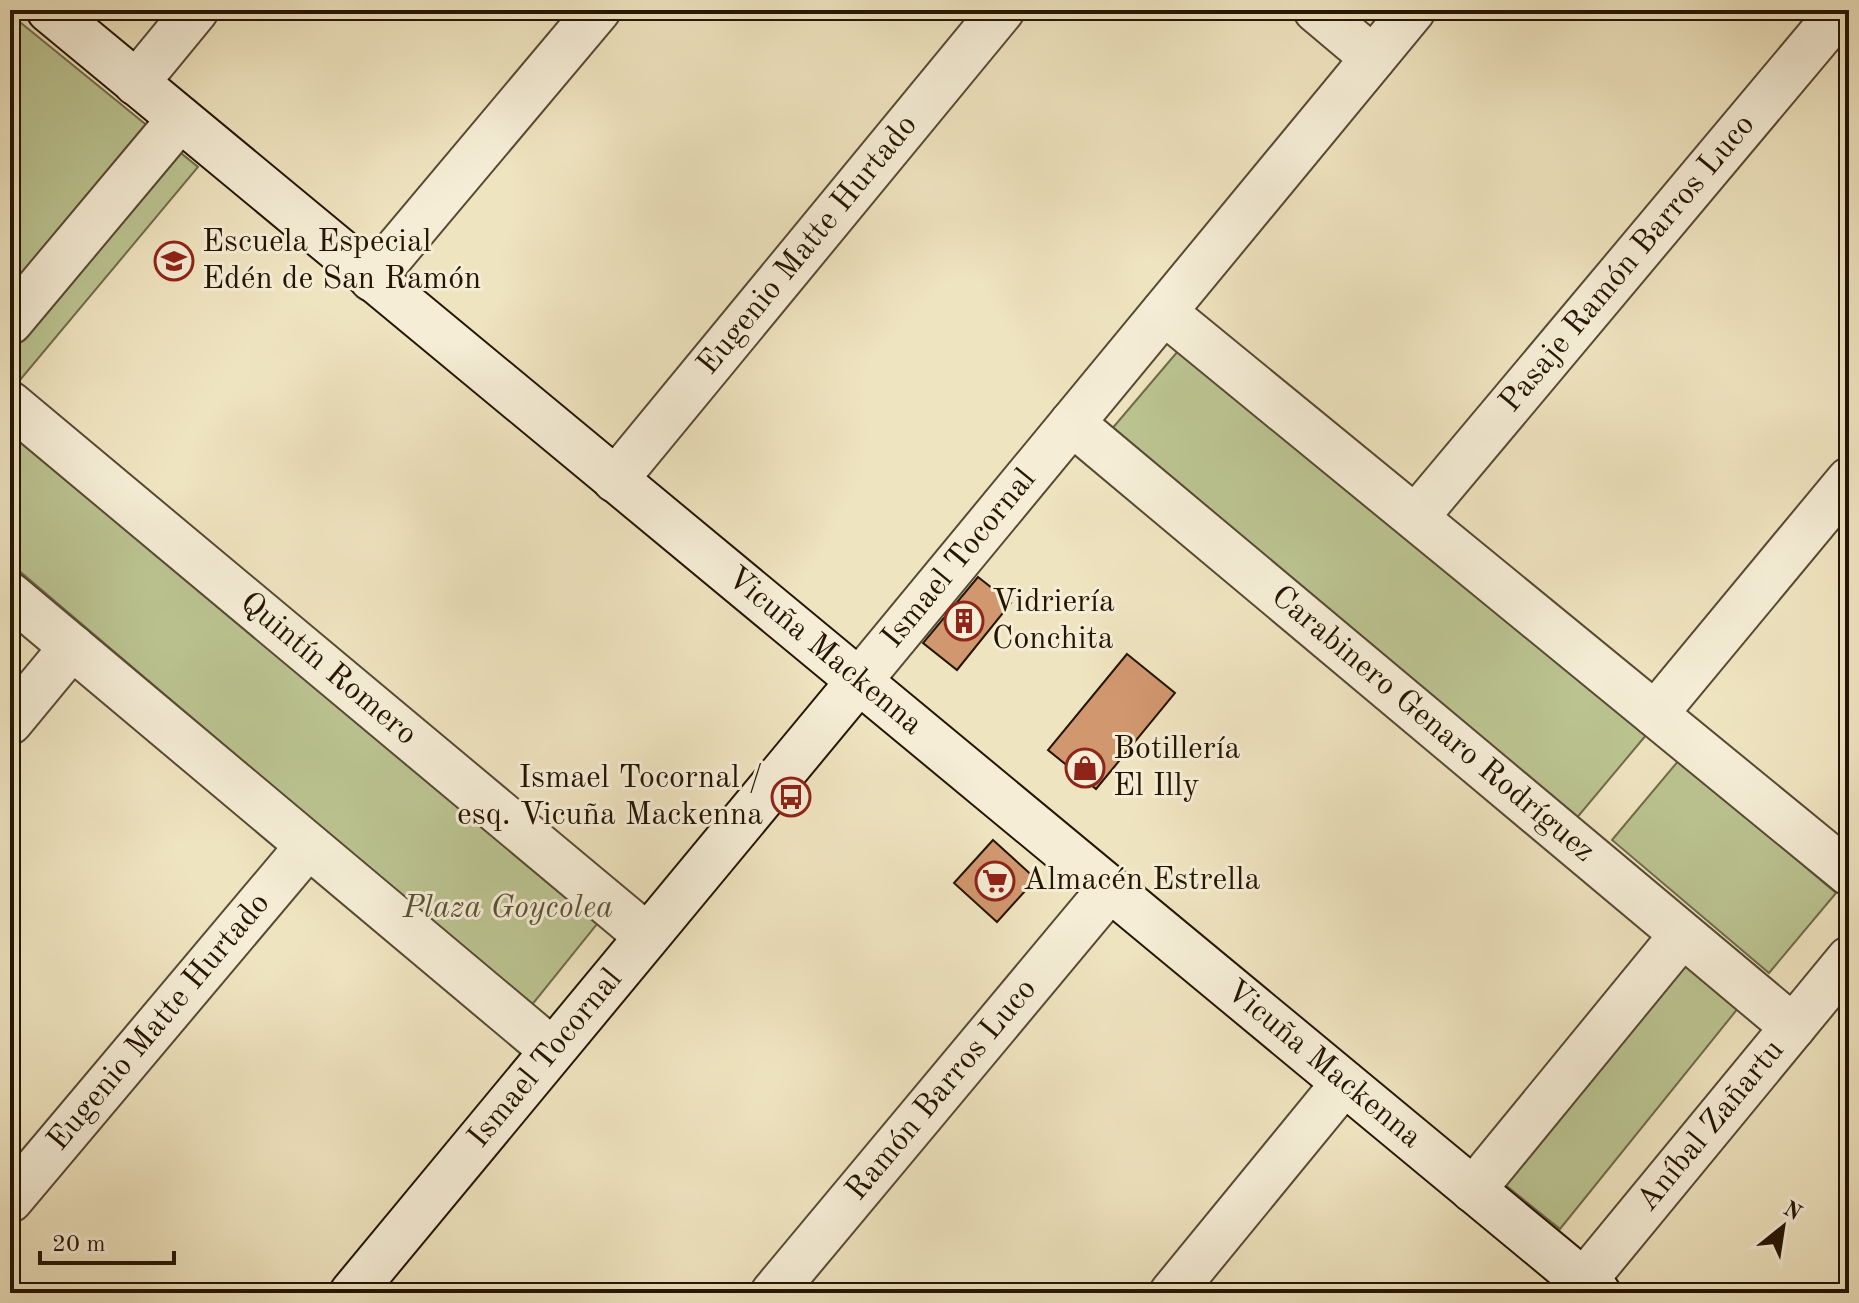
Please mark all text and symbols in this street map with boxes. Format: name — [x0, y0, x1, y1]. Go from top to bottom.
street label: Eugenio Matte Hurtado — [692, 109, 924, 381]
street label: Pasaje Ramón Barros Luco — [1495, 109, 1761, 419]
place label: Escuela Especial Edén de San Ramón — [202, 227, 481, 296]
school or university icon: Escuela Especial Edén de San Ramón — [153, 240, 195, 282]
street label: Ismael Tocornal — [877, 464, 1042, 655]
street label: Vicuña Mackenna — [720, 562, 928, 742]
street label: Carabinero Genaro Rodríguez — [1265, 581, 1600, 869]
street label: Quintín Romero — [233, 587, 422, 752]
place label: Vidriería Conchita — [992, 587, 1115, 656]
building icon: Vidriería Conchita — [943, 600, 985, 642]
place label: Botillería El Illy — [1113, 734, 1241, 803]
shop icon: Botillería El Illy — [1064, 747, 1106, 789]
place label: Ismael Tocornal / esq. Vicuña Mackenna — [457, 763, 763, 832]
bus stop icon: Ismael Tocornal / esq. Vicuña Mackenna — [770, 776, 812, 818]
supermarket icon: Almacén Estrella — [974, 860, 1016, 902]
place label: Almacén Estrella — [1023, 865, 1261, 897]
street label: Eugenio Matte Hurtado — [42, 888, 277, 1157]
park label: Plaza Goycolea — [402, 893, 613, 925]
street label: Ismael Tocornal — [463, 963, 629, 1154]
street label: Ramón Barros Luco — [841, 973, 1043, 1207]
street label: Vicuña Mackenna — [1219, 975, 1427, 1155]
street label: Aníbal Zañartu — [1632, 1034, 1791, 1218]
north arrow — [1743, 1187, 1823, 1267]
text: N — [1779, 1198, 1805, 1225]
scale bar — [40, 1215, 174, 1265]
text: 20 m — [52, 1233, 106, 1257]

